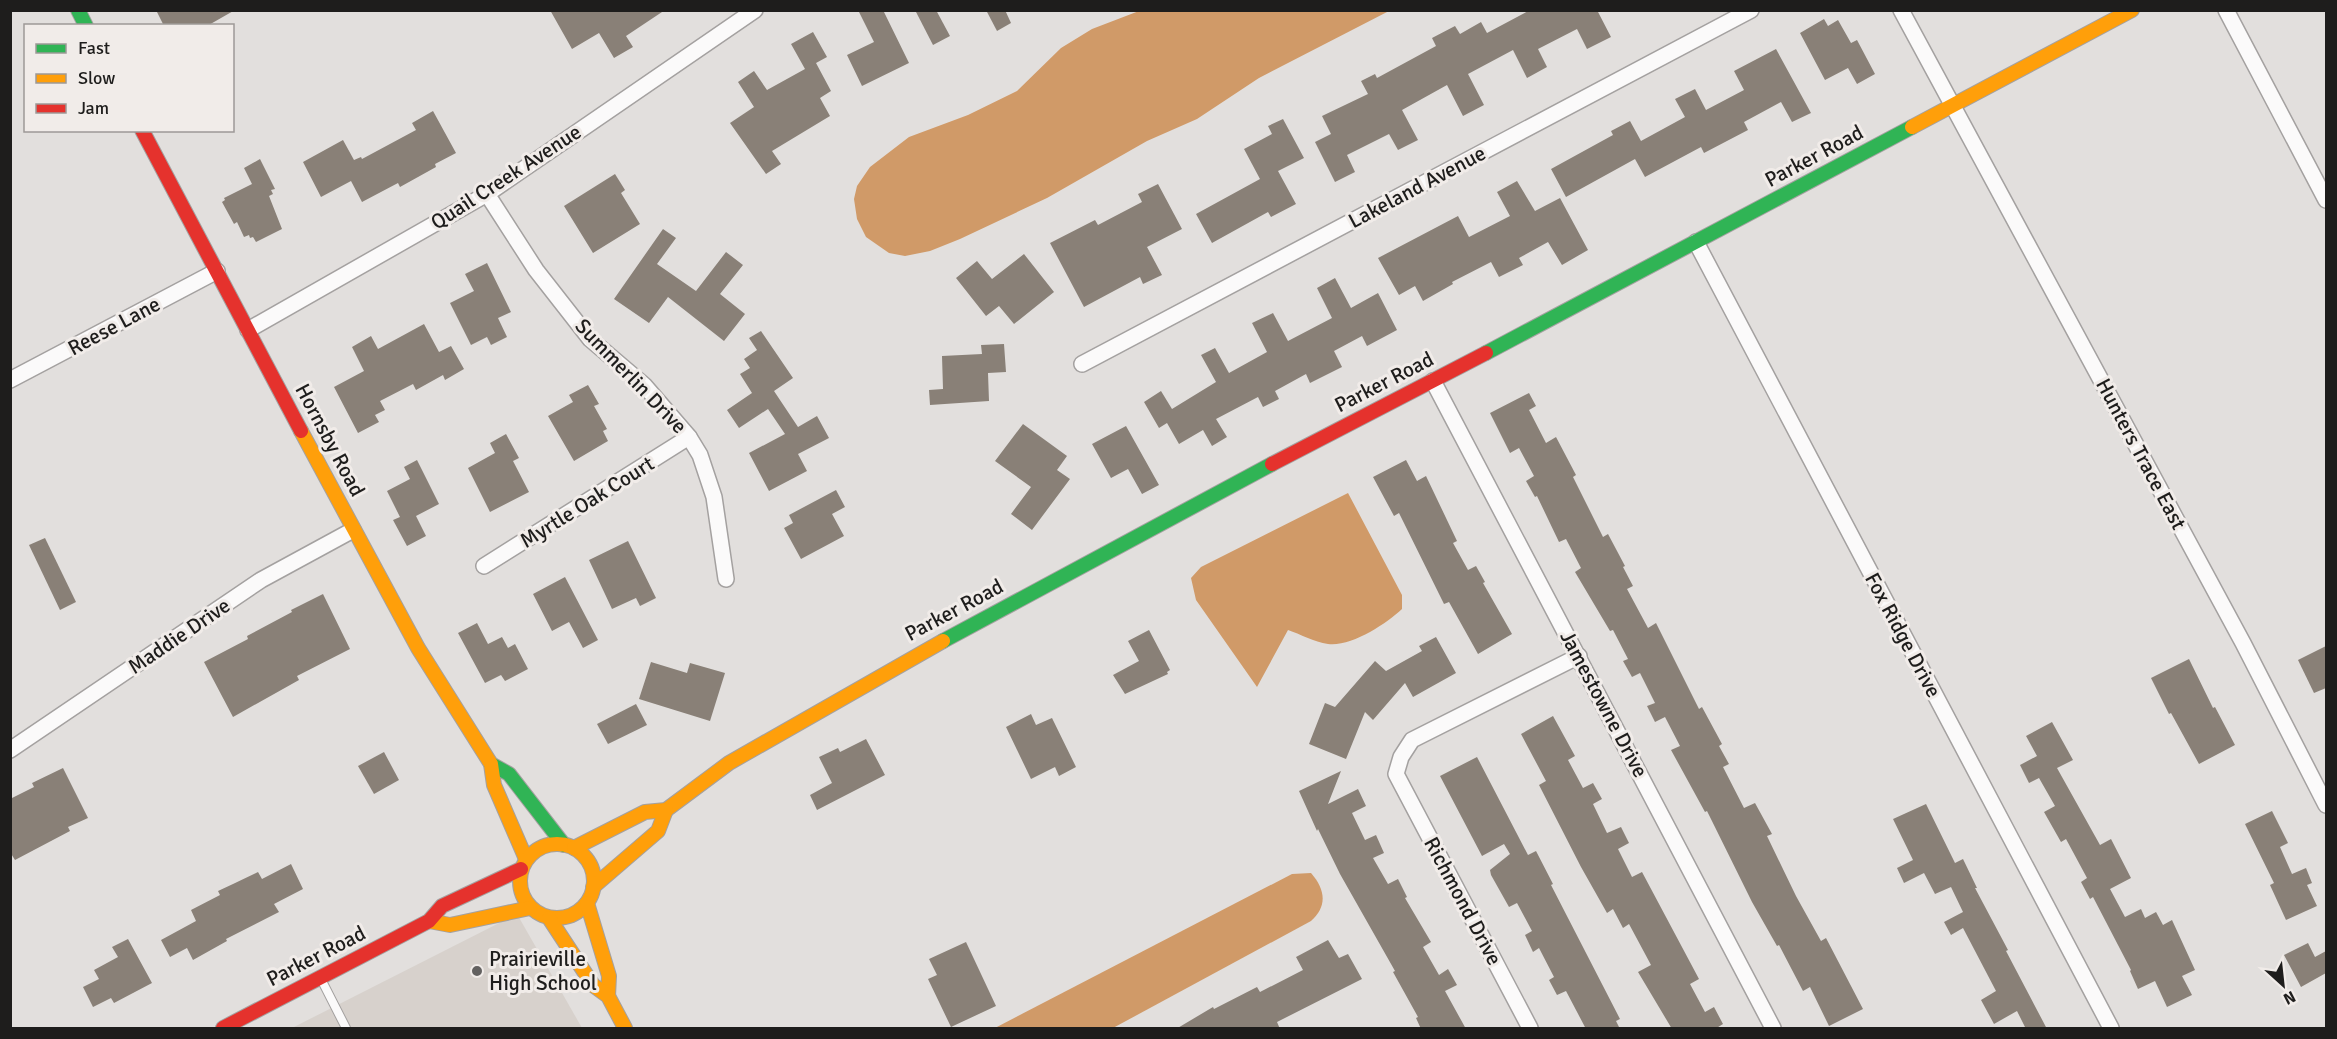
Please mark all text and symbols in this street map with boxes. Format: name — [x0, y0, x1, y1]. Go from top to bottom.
legend — [24, 24, 234, 132]
text: Fast — [78, 37, 110, 59]
text: Slow — [78, 67, 115, 89]
text: Jam — [78, 97, 109, 119]
street label: Quail Creek Avenue — [426, 119, 586, 235]
street label: Parker Road — [1760, 119, 1868, 193]
street label: Lakeland Avenue — [1344, 140, 1490, 234]
street label: Reese Lane — [63, 291, 165, 361]
street label: Summerlin Drive — [570, 313, 692, 439]
street label: Parker Road — [1330, 346, 1438, 418]
street label: Hunters Trace East — [2090, 374, 2192, 534]
street label: Hornsby Road — [289, 379, 371, 501]
street label: Myrtle Oak Court — [515, 450, 659, 554]
street label: Fox Ridge Drive — [1859, 568, 1947, 702]
street label: Parker Road — [900, 573, 1008, 647]
street label: Maddie Drive — [123, 592, 235, 680]
street label: Jamestowne Drive — [1554, 626, 1654, 782]
street label: Richmond Drive — [1418, 832, 1508, 970]
street label: Parker Road — [262, 920, 370, 992]
place label: Prairieville High School — [489, 946, 597, 996]
north arrow — [2253, 955, 2313, 1015]
marker: Prairieville High School — [470, 964, 484, 978]
text: N — [2280, 986, 2299, 1009]

